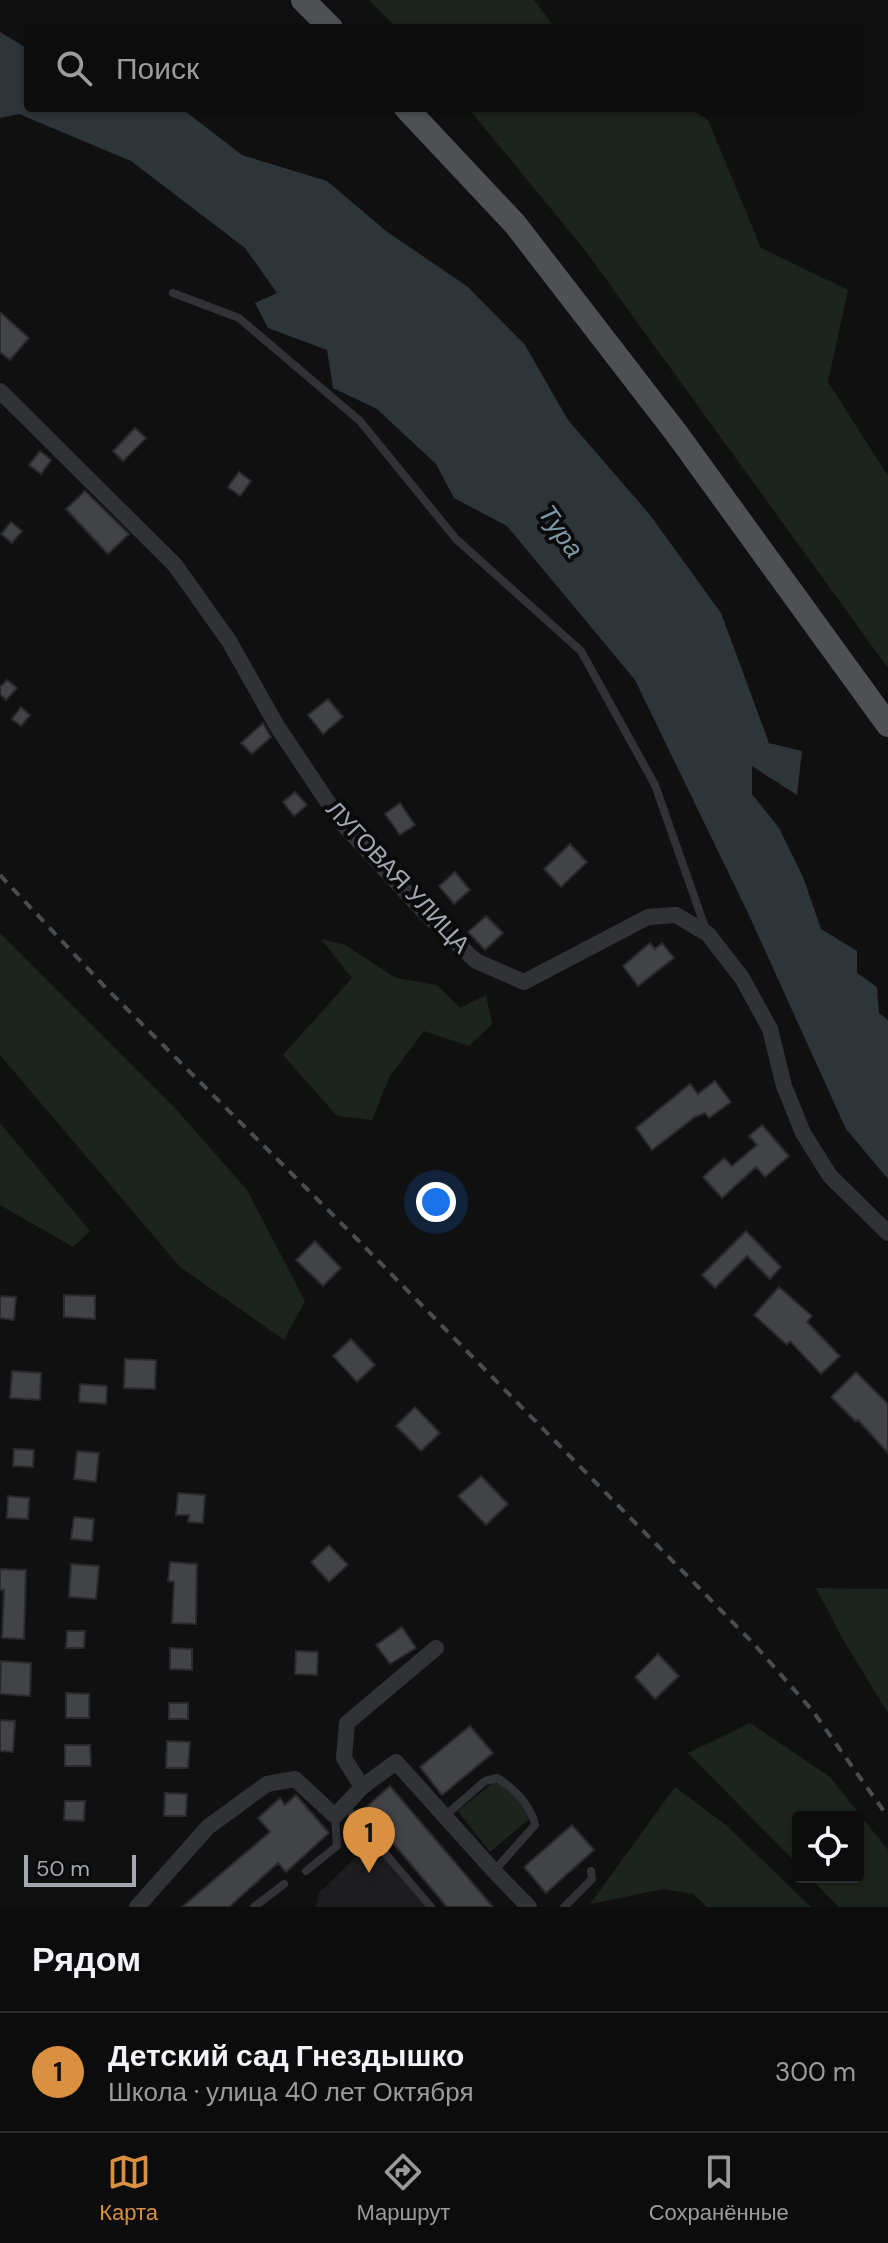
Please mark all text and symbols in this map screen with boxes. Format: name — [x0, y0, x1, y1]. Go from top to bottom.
search box — [24, 24, 864, 112]
icon: search — [52, 46, 96, 90]
text: Поиск — [116, 49, 199, 88]
water label: Тура — [531, 498, 591, 564]
street label: ЛУГОВАЯ УЛИЦА — [320, 794, 477, 959]
your location — [416, 1182, 456, 1222]
pin: 1 — [343, 1807, 395, 1873]
map controls — [792, 1811, 864, 1883]
button: locate — [792, 1811, 864, 1883]
scale bar — [24, 1851, 136, 1887]
text: 50 m — [36, 1854, 90, 1883]
text: Рядом — [32, 1937, 141, 1982]
text: Детский сад Гнездышко — [108, 2036, 464, 2075]
text: 1 — [53, 2055, 63, 2089]
text: 300 m — [775, 2055, 856, 2089]
text: Школа · улица 40 лет Октября — [108, 2075, 473, 2109]
tab: Карта — [99, 2150, 158, 2227]
tab: Маршрут — [357, 2150, 450, 2227]
tab: Сохранённые — [649, 2150, 789, 2227]

